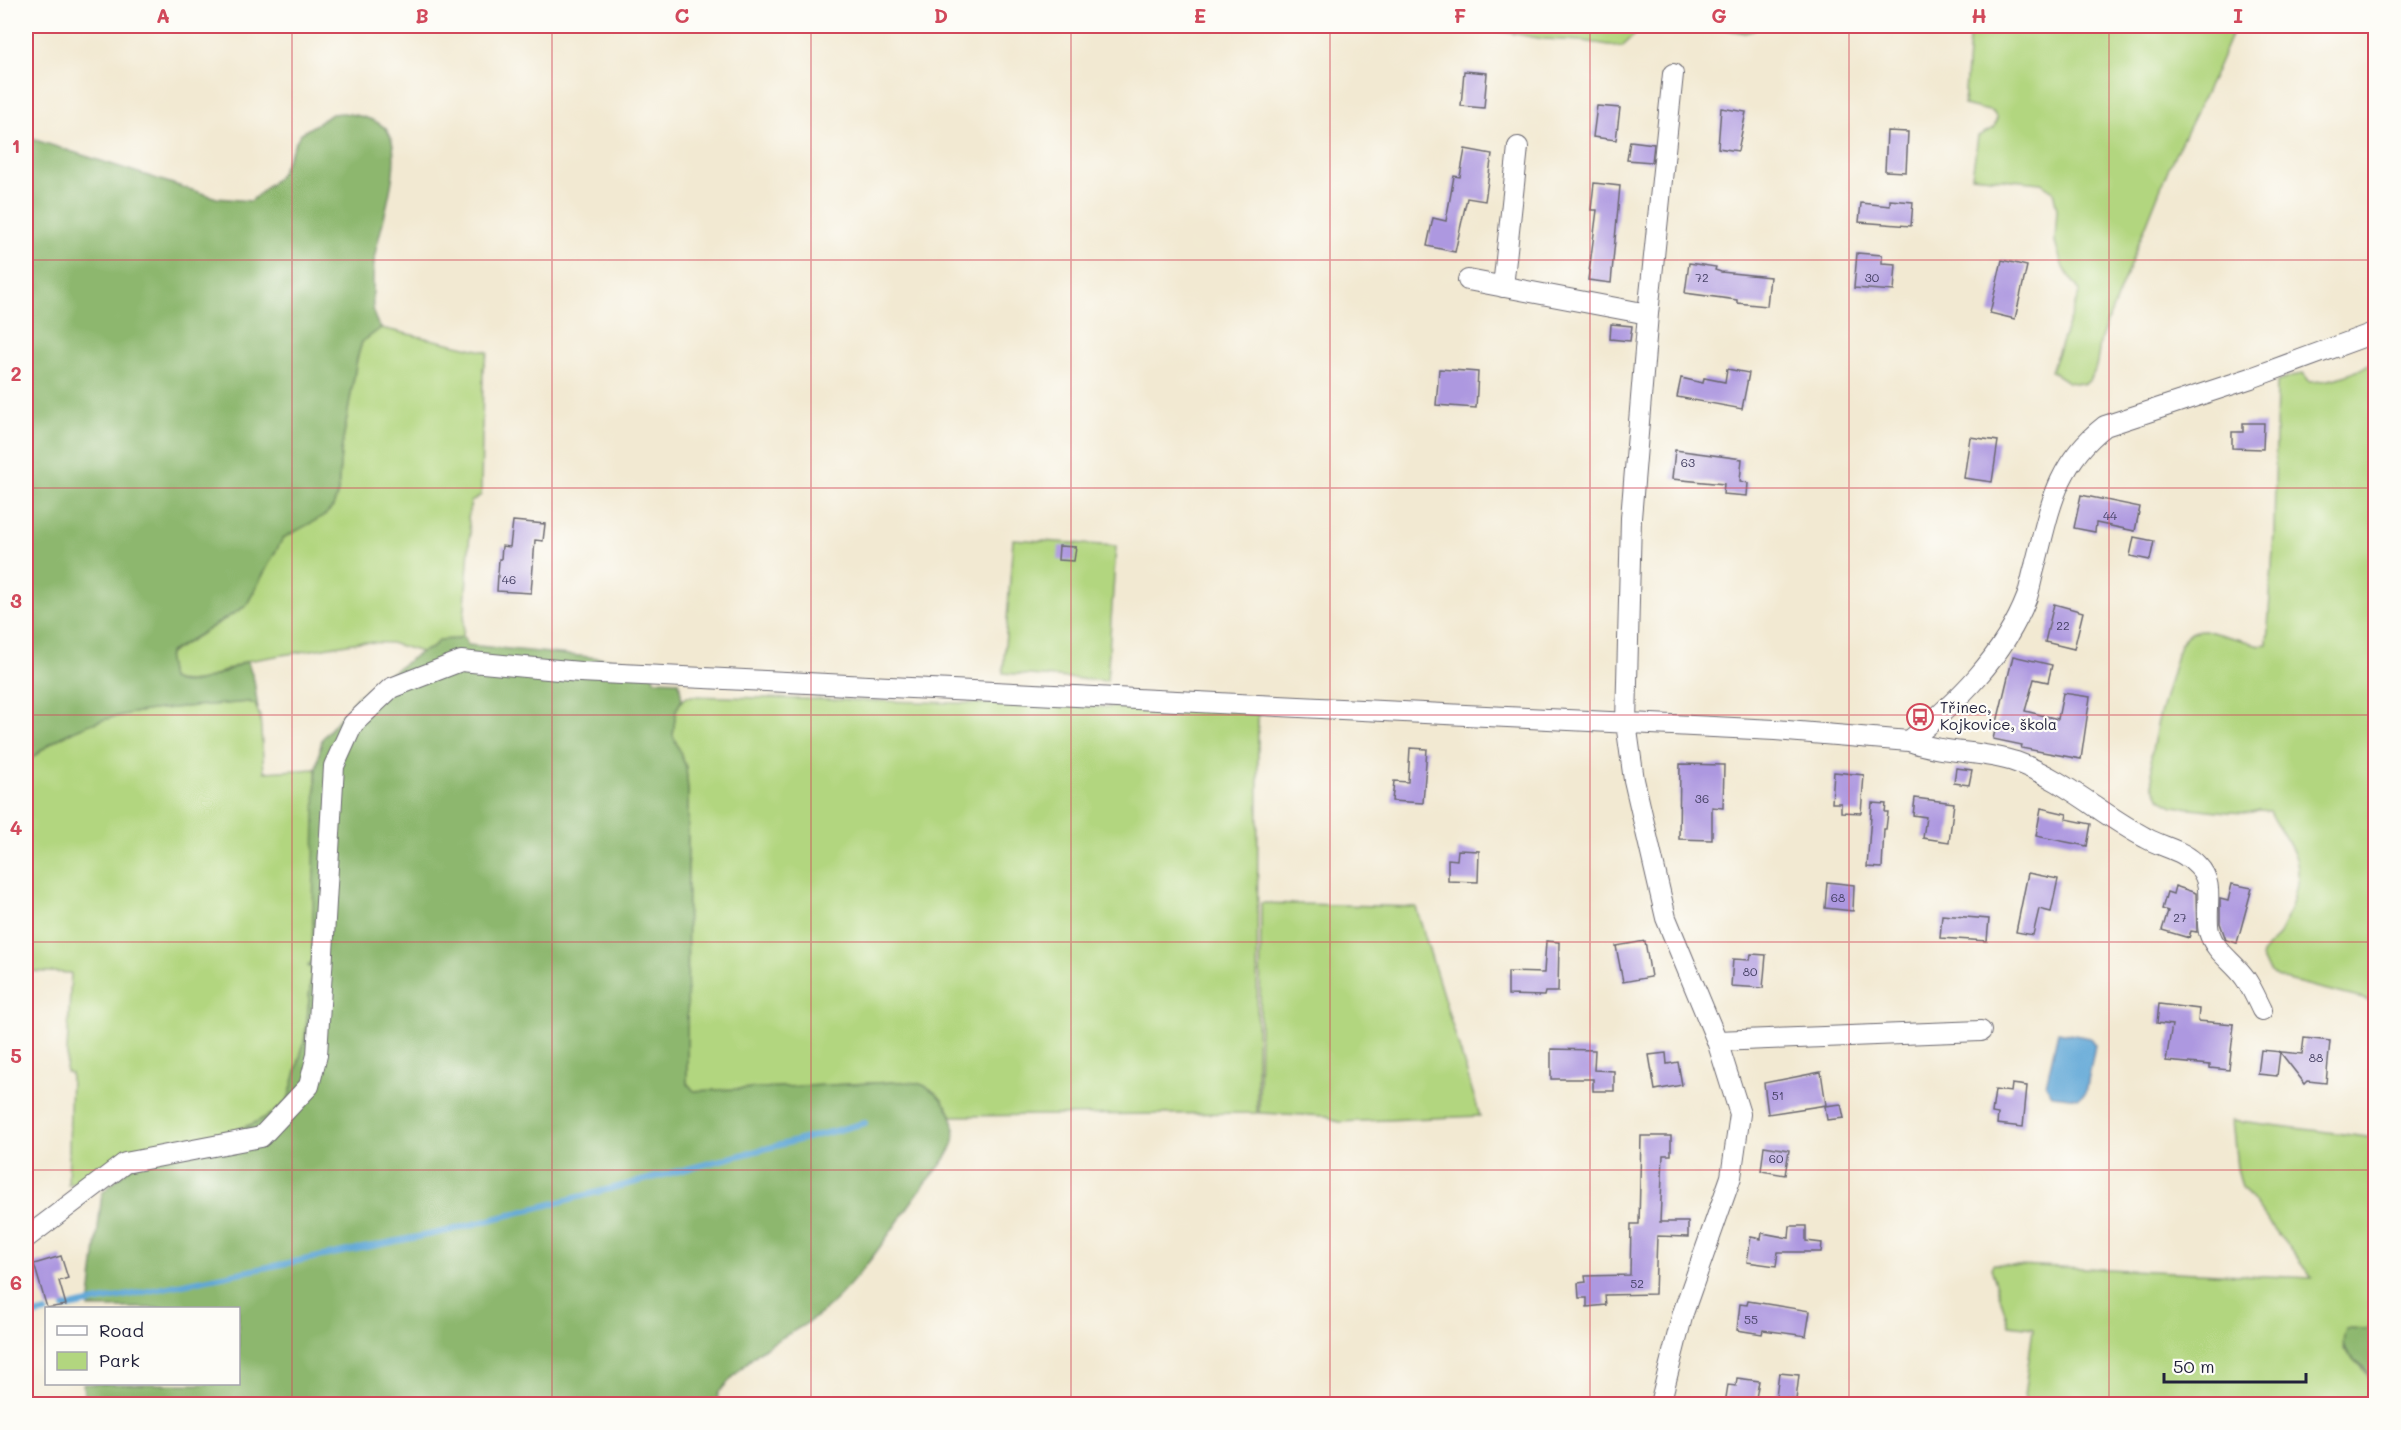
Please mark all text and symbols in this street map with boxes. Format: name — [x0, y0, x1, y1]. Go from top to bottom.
text: A — [156, 2, 170, 28]
text: B — [415, 2, 429, 28]
text: C — [675, 2, 690, 28]
text: D — [934, 2, 948, 28]
text: E — [1194, 2, 1206, 28]
text: F — [1454, 2, 1467, 28]
text: G — [1711, 2, 1727, 28]
text: H — [1971, 2, 1987, 28]
text: I — [2233, 2, 2243, 28]
text: 1 — [12, 132, 20, 158]
house number: 72 — [1695, 269, 1709, 285]
house number: 30 — [1865, 269, 1880, 285]
text: 2 — [10, 360, 22, 386]
house number: 63 — [1681, 454, 1695, 470]
house number: 44 — [2103, 507, 2117, 523]
house number: 46 — [502, 571, 516, 587]
text: 3 — [10, 587, 22, 613]
house number: 22 — [2056, 617, 2070, 633]
place label: Třinec, Kojkovice, škola — [1940, 697, 2057, 734]
bus stop icon: Třinec, Kojkovice, škola — [1905, 702, 1935, 732]
house number: 36 — [1695, 790, 1709, 806]
text: 4 — [10, 814, 23, 840]
house number: 68 — [1831, 889, 1845, 905]
house number: 27 — [2173, 909, 2187, 925]
house number: 80 — [1743, 963, 1758, 979]
text: 5 — [10, 1042, 22, 1068]
house number: 88 — [2309, 1049, 2323, 1065]
house number: 51 — [1772, 1087, 1784, 1103]
house number: 60 — [1769, 1150, 1784, 1166]
text: 6 — [10, 1269, 22, 1295]
house number: 52 — [1630, 1275, 1644, 1291]
legend — [45, 1307, 240, 1385]
house number: 55 — [1744, 1311, 1758, 1327]
text: Road — [99, 1318, 144, 1342]
scale bar — [2164, 1346, 2306, 1384]
text: Park — [99, 1348, 140, 1372]
text: 50 m — [2173, 1354, 2215, 1378]

